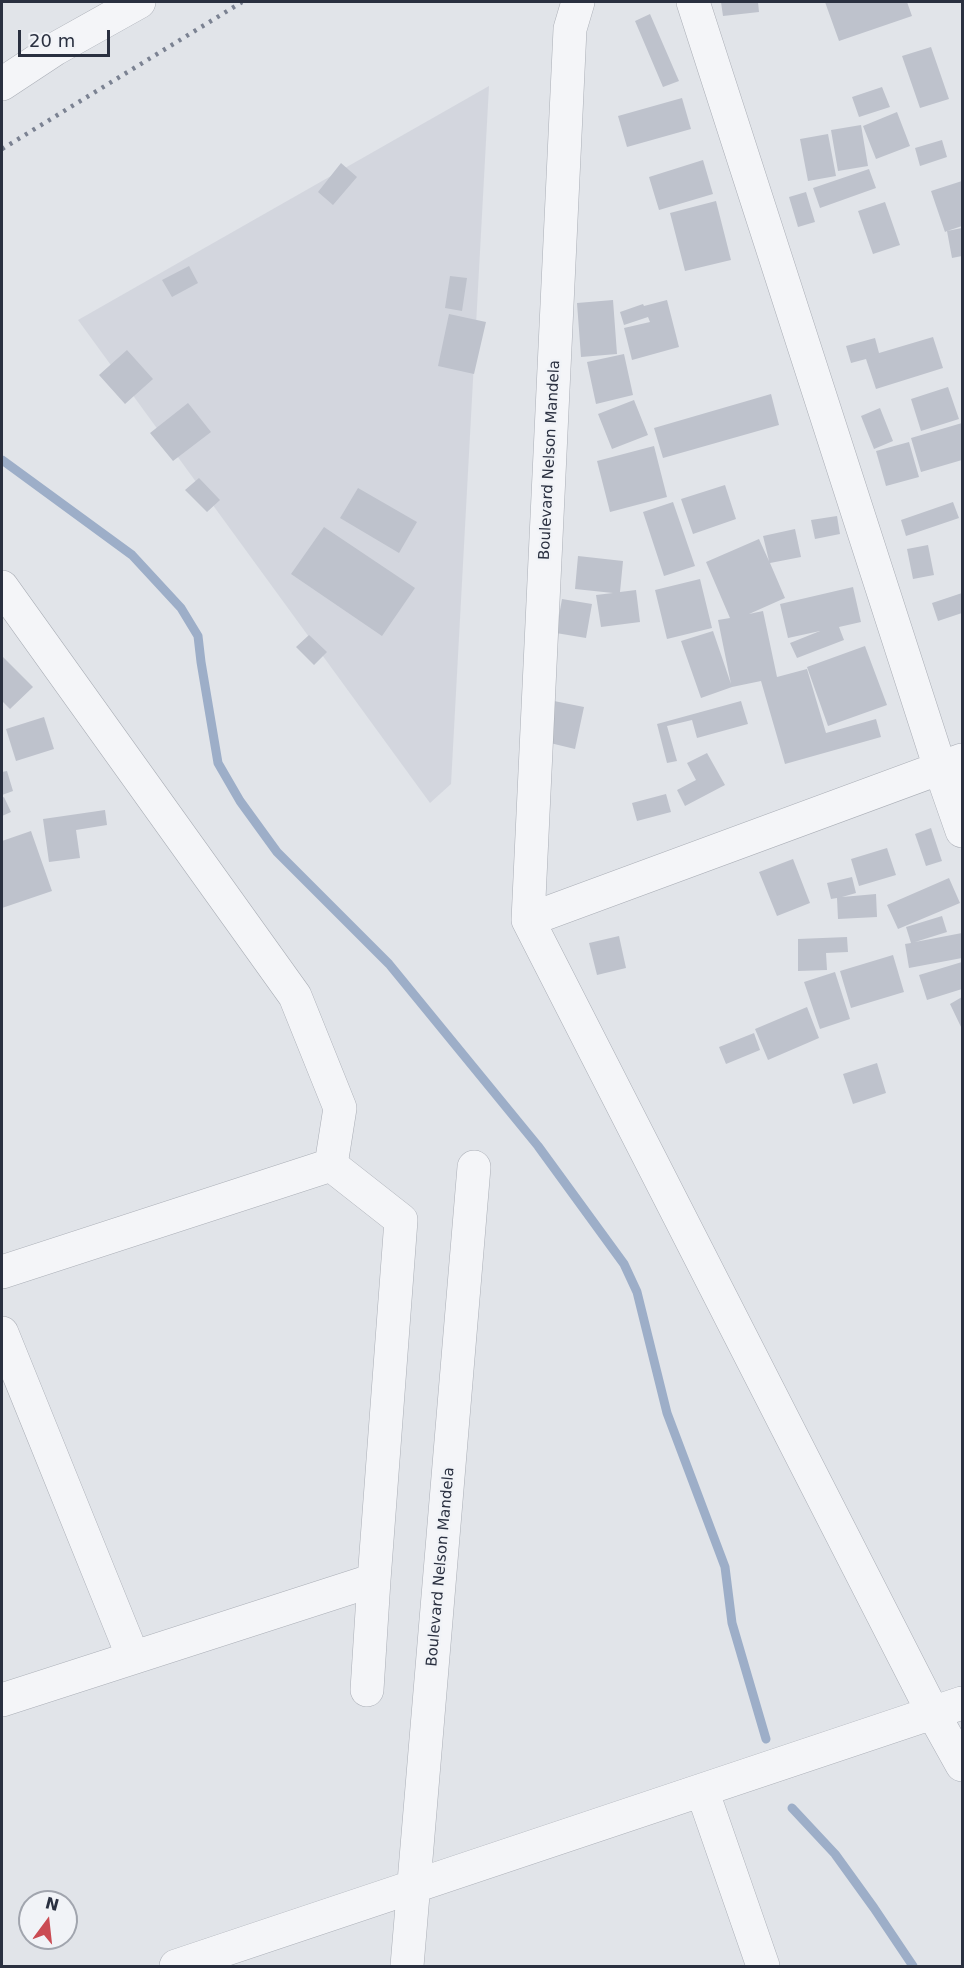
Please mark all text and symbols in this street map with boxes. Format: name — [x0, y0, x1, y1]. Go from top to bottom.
scale bar — [21, 18, 112, 56]
text: 20 m — [29, 30, 75, 51]
street label: Boulevard Nelson Mandela — [536, 360, 564, 560]
street label: Boulevard Nelson Mandela — [423, 1466, 459, 1668]
north arrow — [18, 1890, 78, 1950]
text: N — [43, 1893, 61, 1915]

